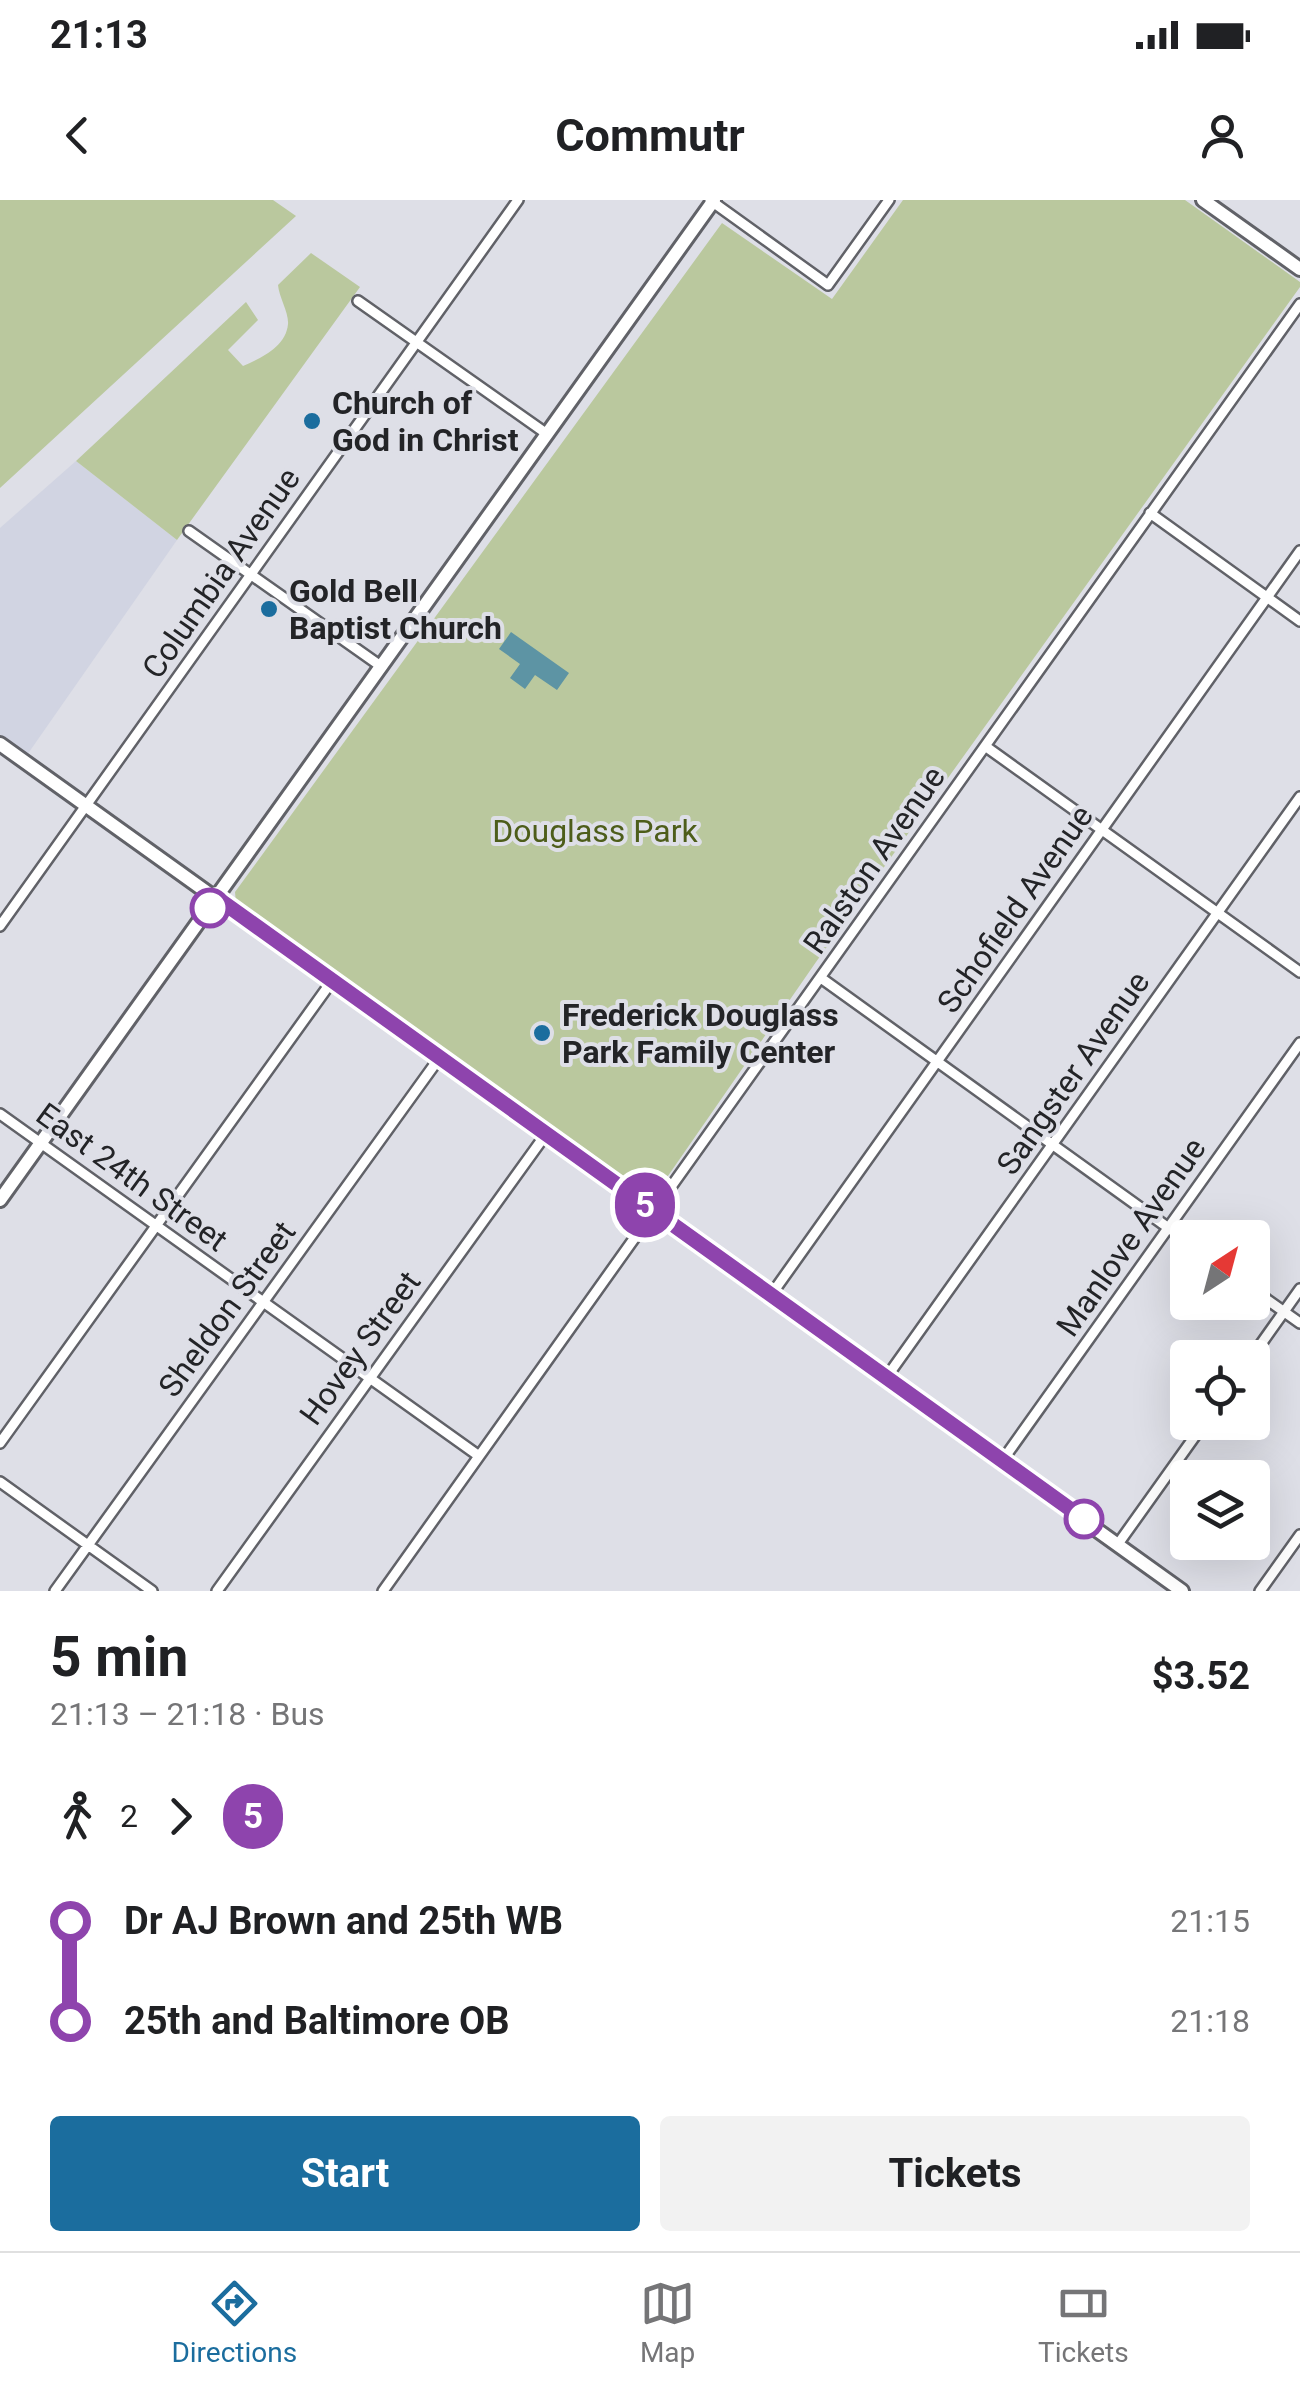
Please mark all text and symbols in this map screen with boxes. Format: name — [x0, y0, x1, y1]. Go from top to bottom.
text: 21:13 — [50, 13, 148, 57]
icon: back — [50, 108, 105, 163]
icon: person — [1195, 108, 1250, 163]
text: Commutr — [555, 109, 745, 162]
place label: Church of God in Christ — [332, 384, 519, 459]
marker: Church of God in Christ — [301, 410, 323, 432]
street label: Columbia Avenue — [134, 460, 308, 686]
place label: Gold Bell Baptist Church — [289, 572, 502, 647]
marker: Gold Bell Baptist Church — [258, 598, 280, 620]
street label: Ralston Avenue — [795, 759, 953, 961]
street label: Schofield Avenue — [929, 798, 1101, 1020]
park label: Douglass Park — [492, 812, 699, 850]
unlabelled marker — [191, 889, 229, 927]
street label: Sangster Avenue — [989, 964, 1157, 1182]
place label: Frederick Douglass Park Family Center — [562, 996, 839, 1071]
marker: Frederick Douglass Park Family Center — [531, 1022, 553, 1044]
street label: East 24th Street — [29, 1095, 235, 1259]
street label: Manlove Avenue — [1048, 1130, 1214, 1344]
line badge: 5 — [612, 1172, 678, 1238]
text: 5 — [635, 1185, 655, 1226]
street label: Sheldon Street — [151, 1214, 303, 1404]
north arrow — [1170, 1220, 1270, 1320]
map controls — [1170, 1220, 1270, 1560]
street label: Hovey Street — [292, 1264, 428, 1432]
button: locate — [1170, 1340, 1270, 1440]
button: layers — [1170, 1460, 1270, 1560]
unlabelled marker — [1065, 1500, 1103, 1538]
text: 5 min — [50, 1625, 188, 1689]
text: $3.52 — [1152, 1654, 1250, 1698]
text: 21:13 – 21:18 · Bus — [50, 1695, 325, 1733]
icon: walk — [50, 1789, 105, 1844]
icon: forward — [153, 1789, 208, 1844]
text: 5 — [243, 1796, 263, 1837]
text: 2 — [120, 1797, 138, 1835]
text: Dr AJ Brown and 25th WB — [124, 1899, 563, 1943]
text: 21:15 — [1170, 1902, 1250, 1940]
text: 25th and Baltimore OB — [124, 1999, 510, 2043]
text: 21:18 — [1170, 2002, 1250, 2040]
button: Start — [50, 2116, 640, 2231]
button: Tickets — [660, 2116, 1250, 2231]
tab: Directions — [171, 2276, 297, 2369]
tab: Map — [640, 2276, 695, 2369]
tab: Tickets — [1038, 2276, 1129, 2369]

